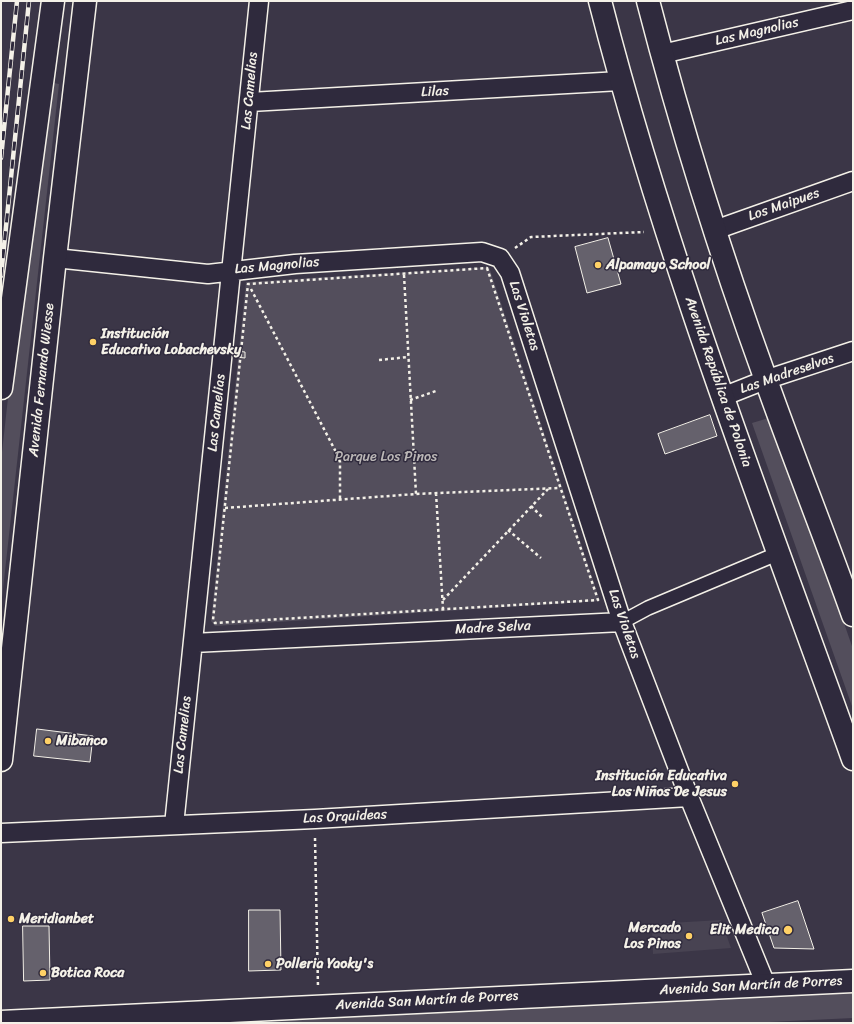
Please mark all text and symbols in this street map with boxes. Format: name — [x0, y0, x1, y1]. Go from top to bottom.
street label: Las Magnolias — [714, 14, 800, 50]
street label: Las Camelias — [238, 51, 262, 131]
street label: Lilas — [421, 83, 449, 101]
street label: Los Maipues — [746, 185, 822, 225]
street label: Las Magnolias — [234, 254, 320, 278]
place label: Alpamayo School — [606, 257, 711, 273]
marker: Alpamayo School — [593, 260, 603, 270]
street label: Las Violetas — [505, 279, 543, 353]
street label: Avenida República de Polonia — [681, 295, 755, 469]
street label: Avenida Fernando Wiesse — [26, 302, 58, 458]
place label: Institución Educativa Lobachevsky — [101, 326, 241, 358]
marker: Institución Educativa Lobachevsky — [88, 337, 98, 347]
street label: Las Madreselvas — [738, 350, 836, 398]
street label: Las Camelias — [205, 373, 229, 453]
park label: Parque Los Pinos — [334, 449, 438, 465]
street label: Las Violetas — [604, 587, 644, 661]
street label: Madre Selva — [455, 618, 531, 638]
street label: Las Camelias — [171, 695, 195, 775]
place label: Mibanco — [56, 733, 107, 749]
marker: Mibanco — [43, 736, 53, 746]
place label: Institución Educativa Los Niños De Jesus — [595, 768, 727, 800]
marker: Institución Educativa Los Niños De Jesus — [730, 779, 740, 789]
street label: Las Orquideas — [303, 806, 387, 828]
place label: Meridianbet — [19, 911, 94, 927]
marker: Meridianbet — [6, 914, 16, 924]
place label: Mercado Los Pinos — [624, 920, 681, 952]
place label: Elit Medica — [710, 922, 779, 938]
marker: Elit Medica — [782, 924, 794, 936]
marker: Mercado Los Pinos — [684, 931, 694, 941]
place label: Polleria Yaoky's — [276, 956, 373, 972]
marker: Polleria Yaoky's — [263, 959, 273, 969]
place label: Botica Roca — [51, 965, 124, 981]
marker: Botica Roca — [38, 968, 48, 978]
street label: Avenida San Martín de Porres — [659, 973, 843, 999]
street label: Avenida San Martín de Porres — [335, 988, 519, 1014]

